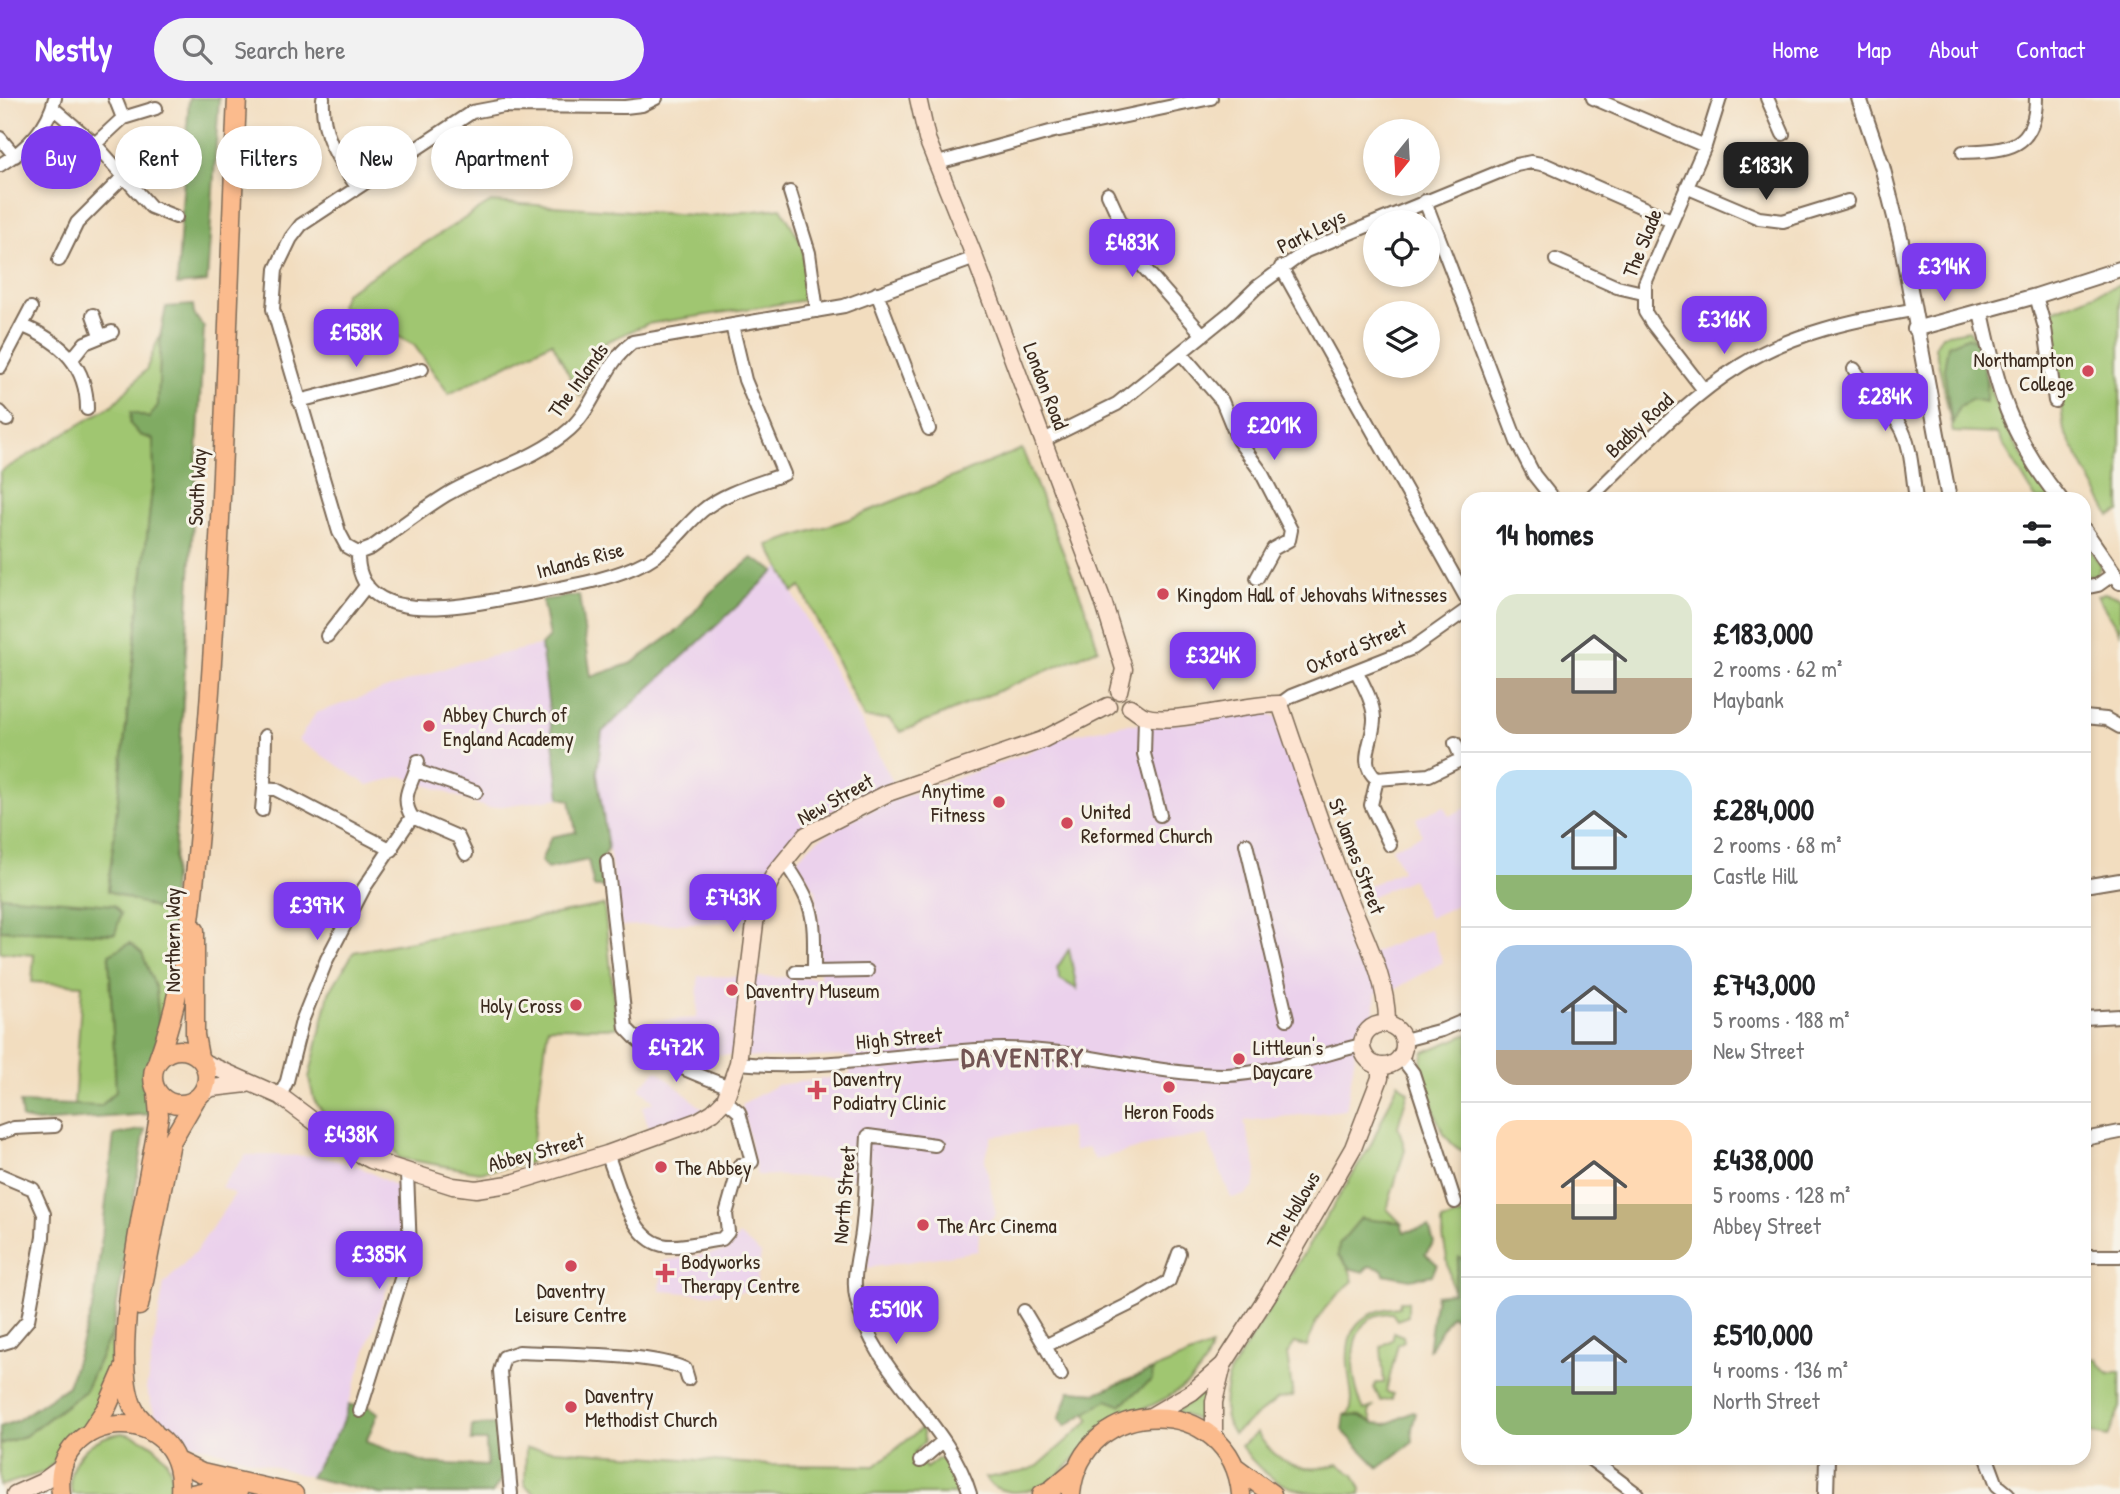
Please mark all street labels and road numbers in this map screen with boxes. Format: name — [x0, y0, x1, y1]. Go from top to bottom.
street label: Park Leys — [1272, 201, 1350, 261]
street label: The Slade — [1615, 204, 1669, 282]
street label: The Inlands — [541, 337, 615, 423]
street label: London Road — [1016, 338, 1076, 434]
street label: Badby Road — [1598, 386, 1680, 464]
street label: South Way — [180, 447, 214, 526]
street label: Inlands Rise — [533, 534, 627, 586]
street label: Oxford Street — [1301, 612, 1412, 681]
street label: New Street — [792, 766, 879, 832]
street label: St James Street — [1322, 794, 1393, 919]
street label: Northern Way — [158, 888, 187, 992]
street label: High Street — [855, 1020, 944, 1056]
street label: Abbey Street — [485, 1125, 588, 1179]
street label: North Street — [825, 1144, 863, 1245]
street label: The Hollows — [1259, 1166, 1327, 1254]

